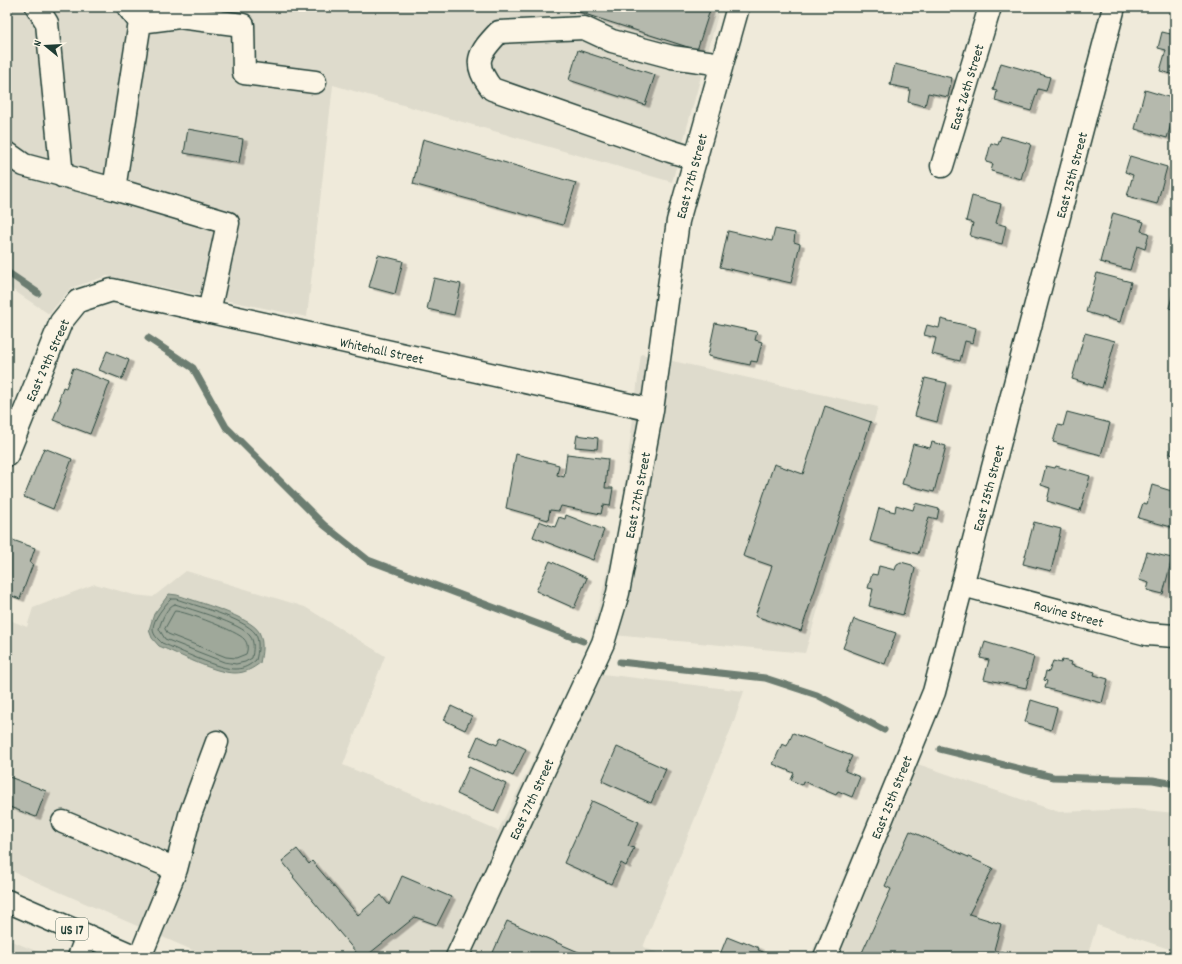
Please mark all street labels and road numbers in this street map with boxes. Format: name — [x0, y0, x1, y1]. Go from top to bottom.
street label: East 26th Street — [945, 42, 990, 133]
street label: East 25th Street — [1052, 130, 1094, 221]
street label: East 27th Street — [672, 132, 714, 221]
street label: East 29th Street — [22, 316, 76, 405]
street label: Whitehall Street — [338, 333, 425, 371]
street label: East 25th Street — [969, 443, 1011, 534]
street label: East 27th Street — [621, 451, 657, 540]
street label: Ravine Street — [1031, 596, 1106, 634]
street label: East 25th Street — [867, 753, 919, 843]
street label: East 27th Street — [505, 756, 560, 844]
road number: US 17 — [56, 918, 88, 940]

